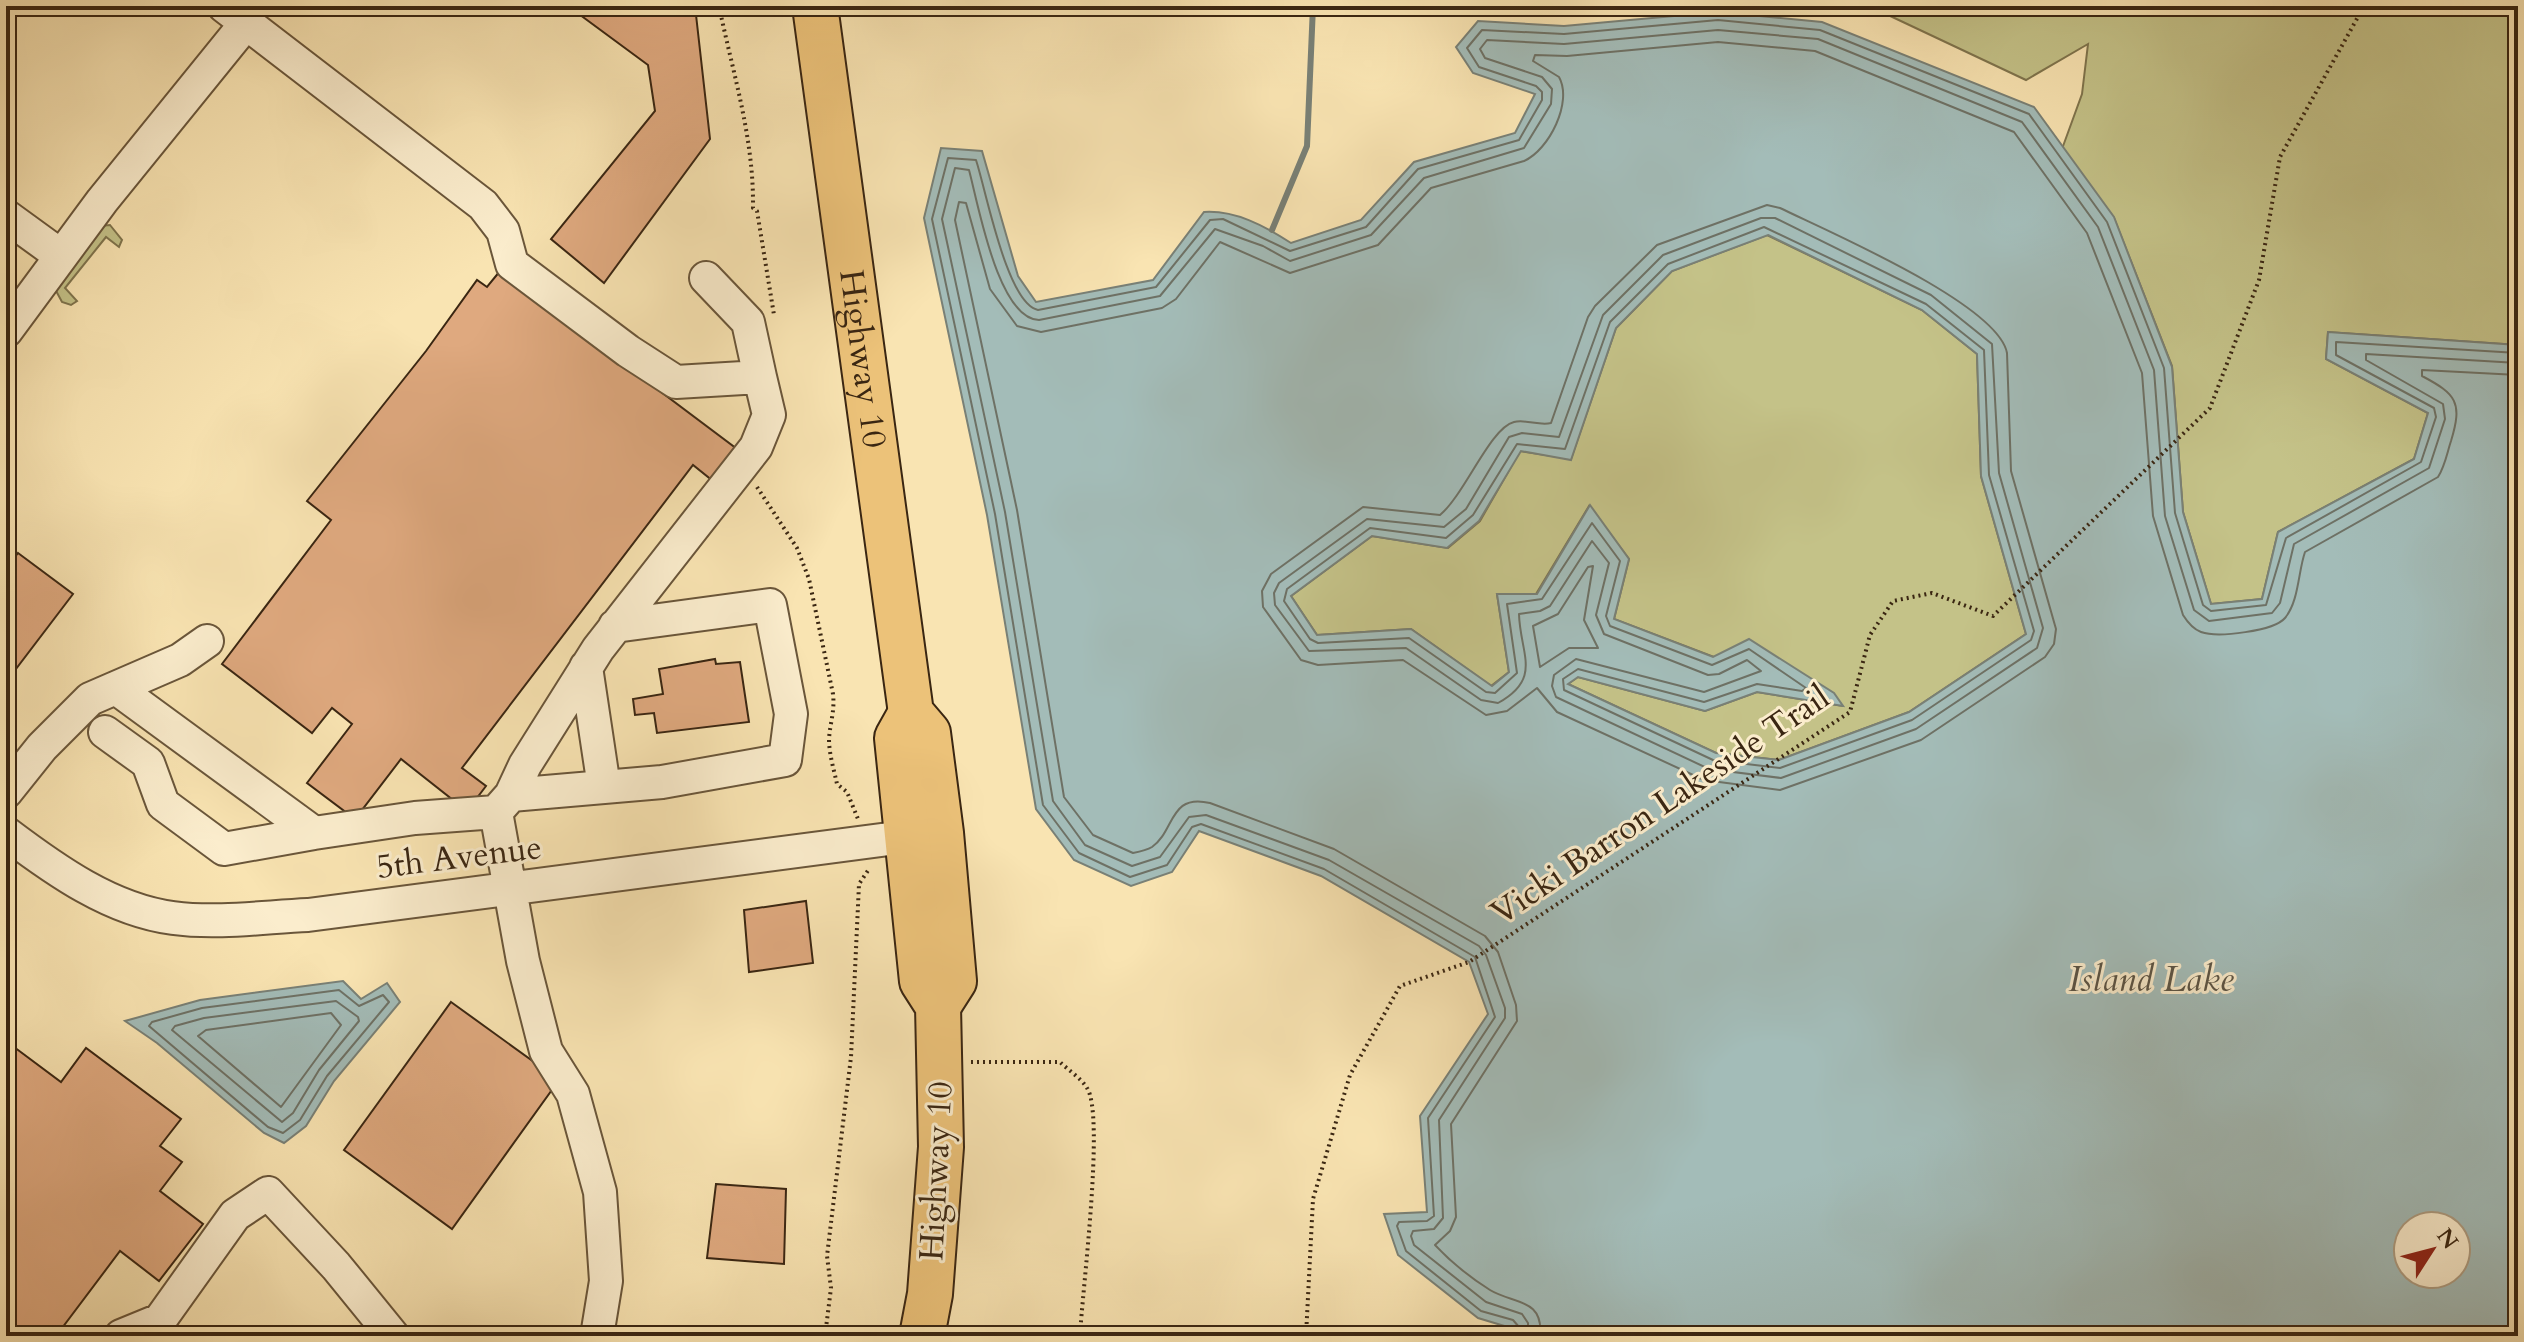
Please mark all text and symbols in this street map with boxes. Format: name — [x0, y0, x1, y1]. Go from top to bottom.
street label: Highway 10 — [828, 267, 898, 451]
street label: Vicki Barron Lakeside Trail — [1482, 674, 1839, 936]
street label: 5th Avenue — [374, 824, 544, 890]
water label: Island Lake — [2068, 955, 2235, 1004]
street label: Highway 10 — [908, 1080, 964, 1262]
north arrow — [2392, 1210, 2472, 1290]
text: N — [2430, 1222, 2465, 1255]

